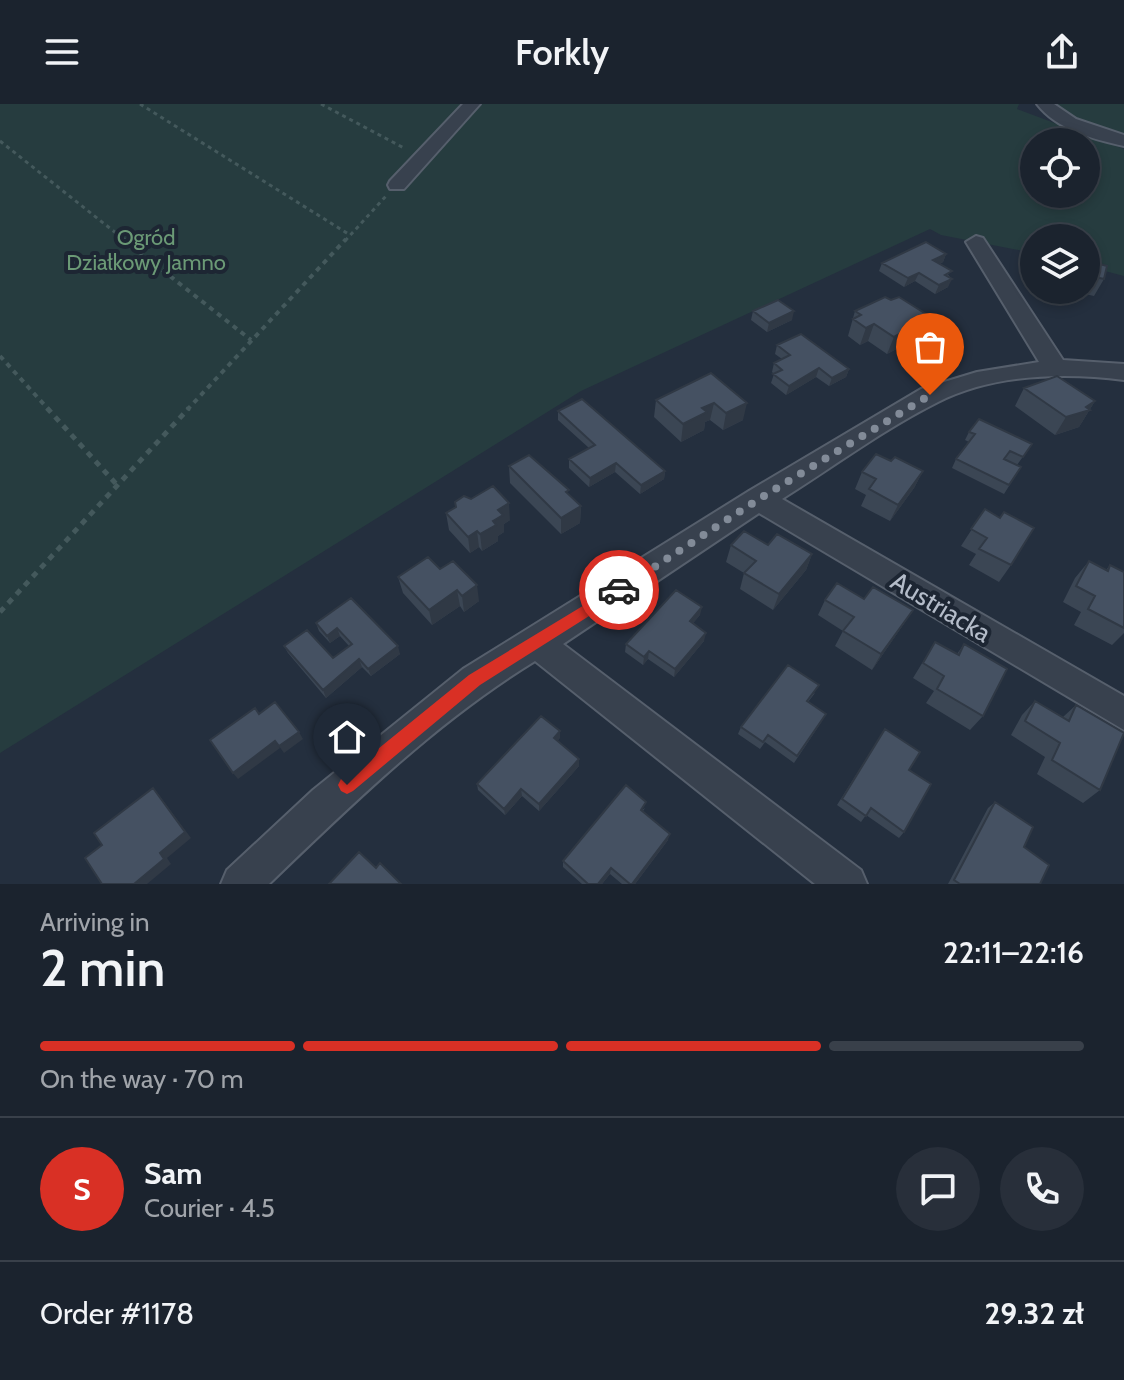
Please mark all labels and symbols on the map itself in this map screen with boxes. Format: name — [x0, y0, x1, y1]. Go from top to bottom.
park label: Ogród Działkowy Jamno — [66, 224, 226, 276]
pin — [896, 313, 964, 395]
courier — [579, 550, 659, 630]
street label: Austriacka — [885, 565, 997, 650]
pin — [313, 703, 381, 785]

